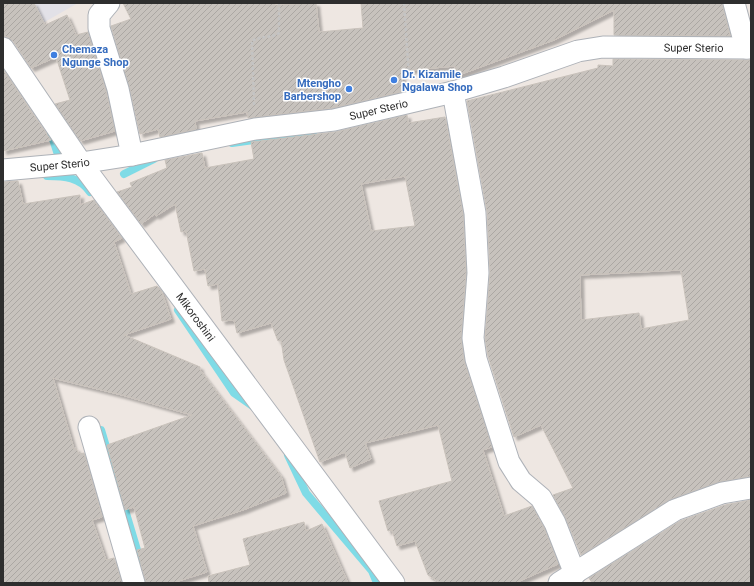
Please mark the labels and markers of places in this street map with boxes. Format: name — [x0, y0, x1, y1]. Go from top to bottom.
place label: Chemaza Ngunge Shop — [62, 43, 129, 69]
marker: Chemaza Ngunge Shop — [49, 50, 59, 60]
place label: Dr. Kizamile Ngalawa Shop — [402, 68, 473, 94]
marker: Dr. Kizamile Ngalawa Shop — [389, 75, 399, 85]
place label: Mtengho Barbershop — [284, 77, 341, 103]
marker: Mtengho Barbershop — [344, 84, 354, 94]

